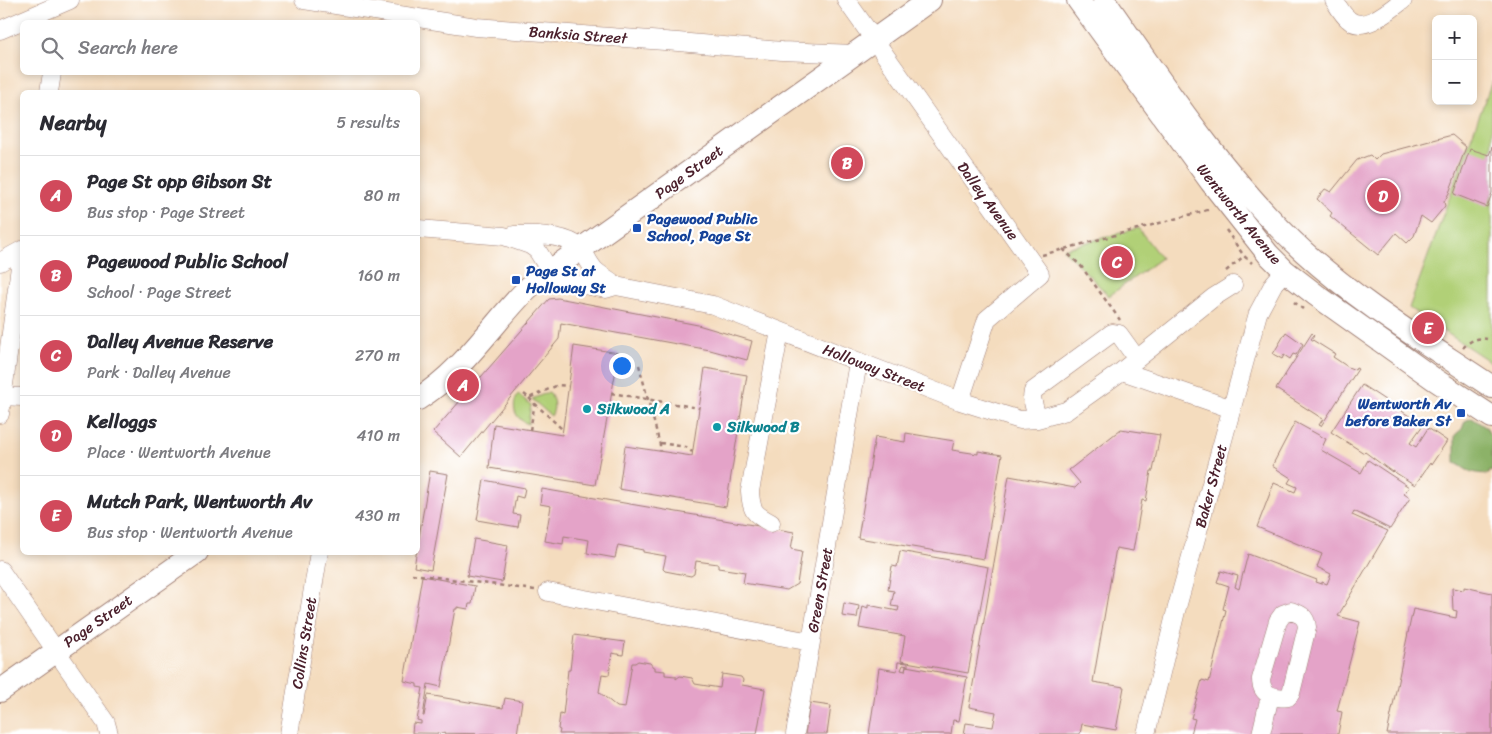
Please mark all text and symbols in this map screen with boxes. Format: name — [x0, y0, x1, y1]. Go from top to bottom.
map controls — [1432, 15, 1477, 105]
button: + — [1432, 15, 1477, 60]
street label: Banksia Street — [528, 19, 629, 51]
search box — [20, 20, 420, 75]
text: Search here — [78, 31, 178, 64]
icon: search — [38, 34, 66, 62]
button: − — [1432, 60, 1477, 105]
text: Nearby — [40, 104, 106, 142]
text: 5 results — [336, 108, 400, 137]
street label: Page Street — [649, 138, 729, 206]
pin: B — [831, 144, 863, 182]
street label: Dalley Avenue — [950, 156, 1026, 246]
street label: Wentworth Avenue — [1190, 158, 1288, 270]
text: Page St opp Gibson St — [87, 165, 272, 198]
pin: D — [1367, 177, 1399, 215]
text: A — [51, 181, 61, 210]
text: 80 m — [364, 181, 400, 210]
text: Bus stop · Page Street — [87, 198, 245, 227]
place label: Pagewood Public School, Page St — [646, 206, 758, 249]
marker: Pagewood Public School, Page St — [631, 222, 643, 234]
pin: C — [1101, 243, 1133, 281]
text: Pagewood Public School — [87, 245, 288, 278]
place label: Page St at Holloway St — [525, 258, 606, 301]
text: B — [51, 261, 61, 290]
text: 160 m — [357, 261, 400, 290]
marker: Page St at Holloway St — [510, 274, 522, 286]
text: School · Page Street — [87, 278, 232, 307]
pin: E — [1412, 309, 1444, 347]
text: Dalley Avenue Reserve — [87, 325, 273, 358]
street label: Holloway Street — [819, 336, 930, 400]
text: C — [51, 341, 61, 370]
text: 270 m — [355, 341, 400, 370]
your location — [609, 353, 635, 379]
text: Park · Dalley Avenue — [87, 358, 231, 387]
pin: A — [447, 366, 479, 404]
place label: Wentworth Av before Baker St — [1344, 391, 1452, 434]
place label: Silkwood A — [596, 396, 670, 422]
marker: Silkwood A — [581, 403, 593, 415]
text: Kelloggs — [87, 405, 157, 438]
marker: Wentworth Av before Baker St — [1455, 407, 1467, 419]
place label: Silkwood B — [726, 414, 800, 440]
text: D — [51, 421, 61, 450]
text: 410 m — [357, 421, 400, 450]
marker: Silkwood B — [711, 421, 723, 433]
text: Place · Wentworth Avenue — [87, 438, 271, 467]
street label: Baker Street — [1187, 441, 1235, 531]
text: Mutch Park, Wentworth Av — [87, 485, 312, 518]
text: E — [52, 501, 60, 530]
text: 430 m — [355, 501, 400, 530]
text: Bus stop · Wentworth Avenue — [87, 518, 293, 547]
street label: Green Street — [800, 545, 840, 635]
street label: Page Street — [58, 587, 138, 654]
street label: Collins Street — [284, 595, 324, 691]

